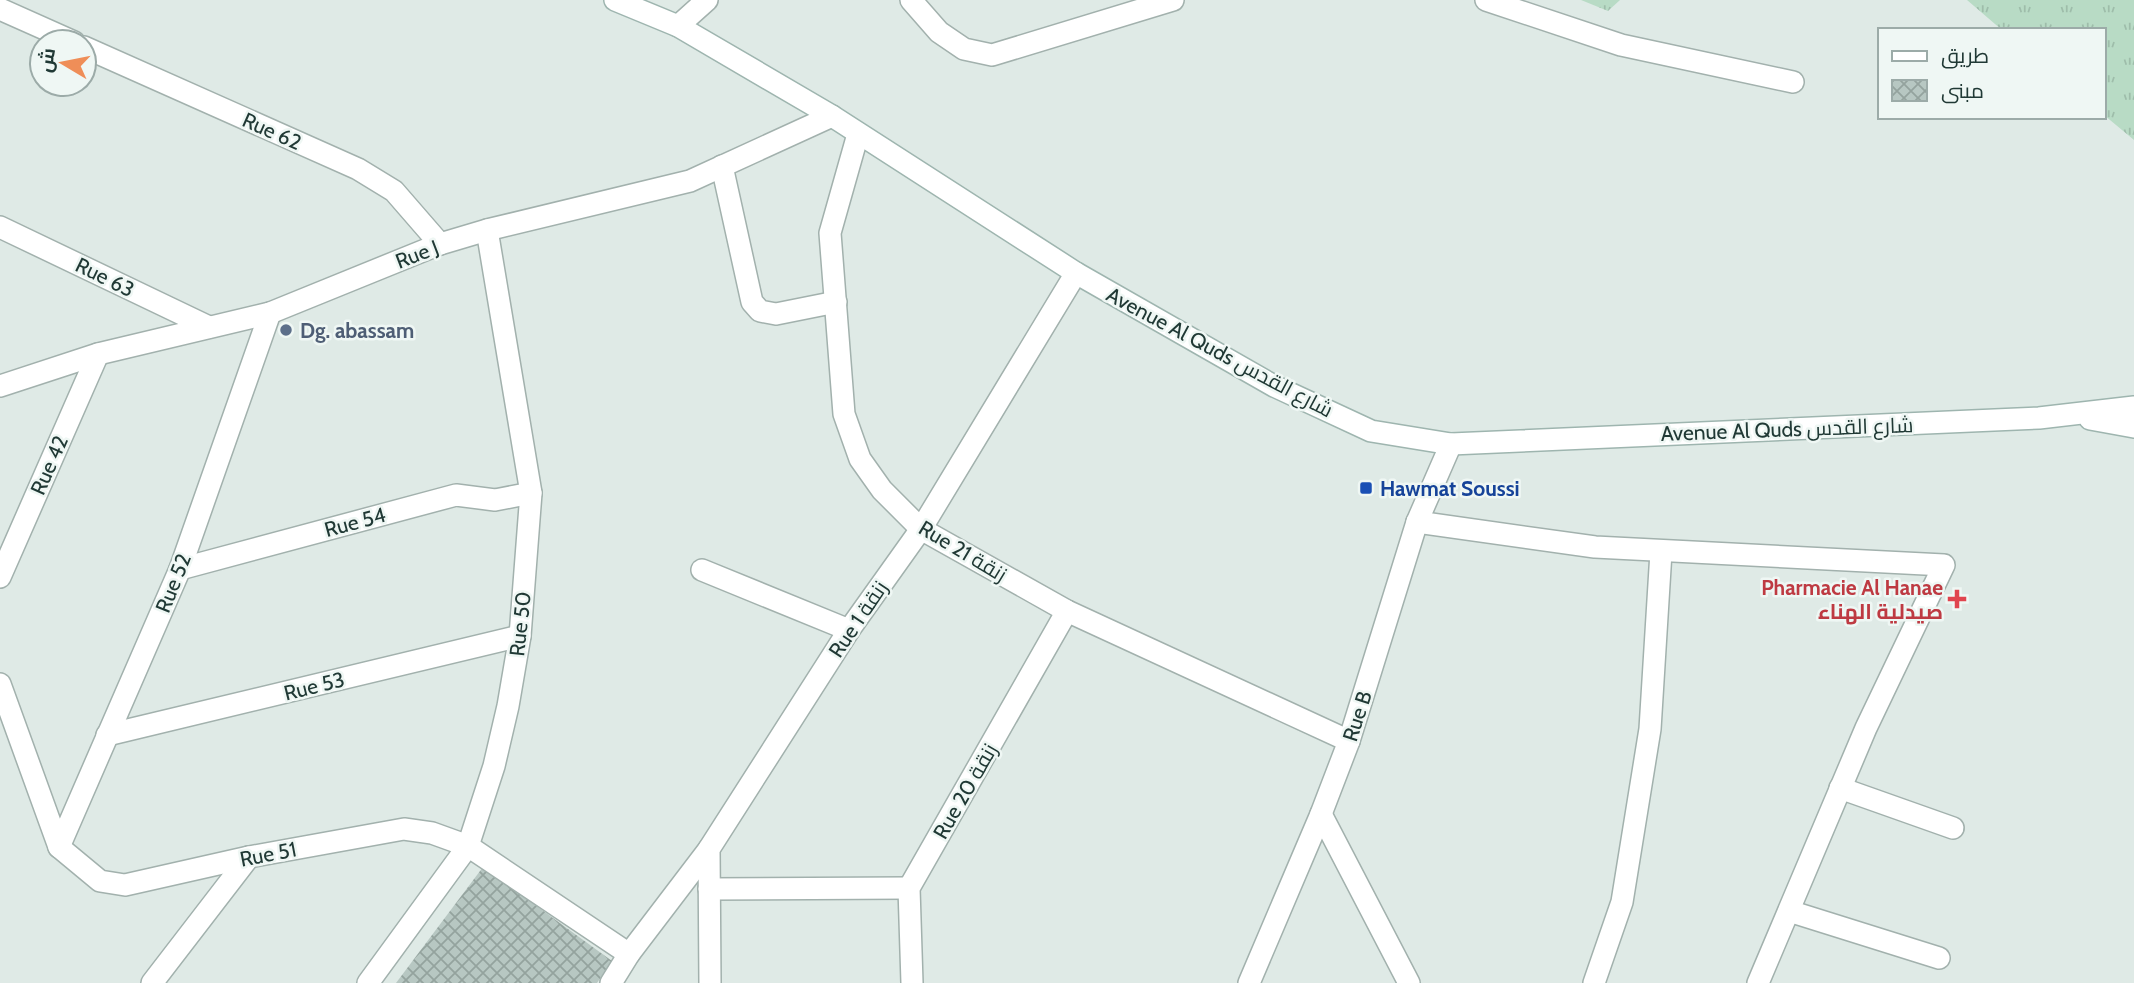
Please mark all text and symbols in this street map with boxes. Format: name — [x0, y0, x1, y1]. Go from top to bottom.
north arrow — [28, 28, 98, 98]
legend — [1878, 28, 2106, 119]
text: طريق — [1941, 43, 1989, 69]
text: ش — [33, 46, 60, 74]
text: مبنى — [1941, 78, 1984, 104]
street label: Rue 62 — [239, 107, 305, 155]
street label: Rue J — [392, 234, 442, 274]
street label: Rue 63 — [72, 252, 138, 302]
street label: Avenue Al Quds شارع القدس — [1102, 282, 1337, 424]
place label: Dg. abassam — [300, 318, 414, 343]
marker: Dg. abassam — [278, 322, 294, 338]
street label: Avenue Al Quds شارع القدس — [1660, 412, 1914, 448]
street label: Rue 42 — [25, 432, 73, 498]
place label: Hawmat Soussi — [1380, 476, 1520, 501]
marker: Hawmat Soussi — [1358, 480, 1374, 496]
street label: Rue 54 — [322, 502, 388, 542]
street label: Rue 21 زنقة — [914, 515, 1012, 587]
street label: Rue 52 — [150, 550, 196, 616]
place label: Pharmacie Al Hanae صيدلية الهناء — [1761, 575, 1943, 625]
street label: Rue 1 زنقة — [823, 576, 893, 662]
street label: Rue 50 — [504, 590, 536, 658]
marker: Pharmacie Al Hanae صيدلية الهناء — [1949, 591, 1965, 607]
street label: Rue 53 — [281, 666, 347, 706]
street label: Rue B — [1337, 688, 1377, 744]
street label: Rue 20 زنقة — [928, 739, 1002, 843]
street label: Rue 51 — [238, 836, 298, 872]

